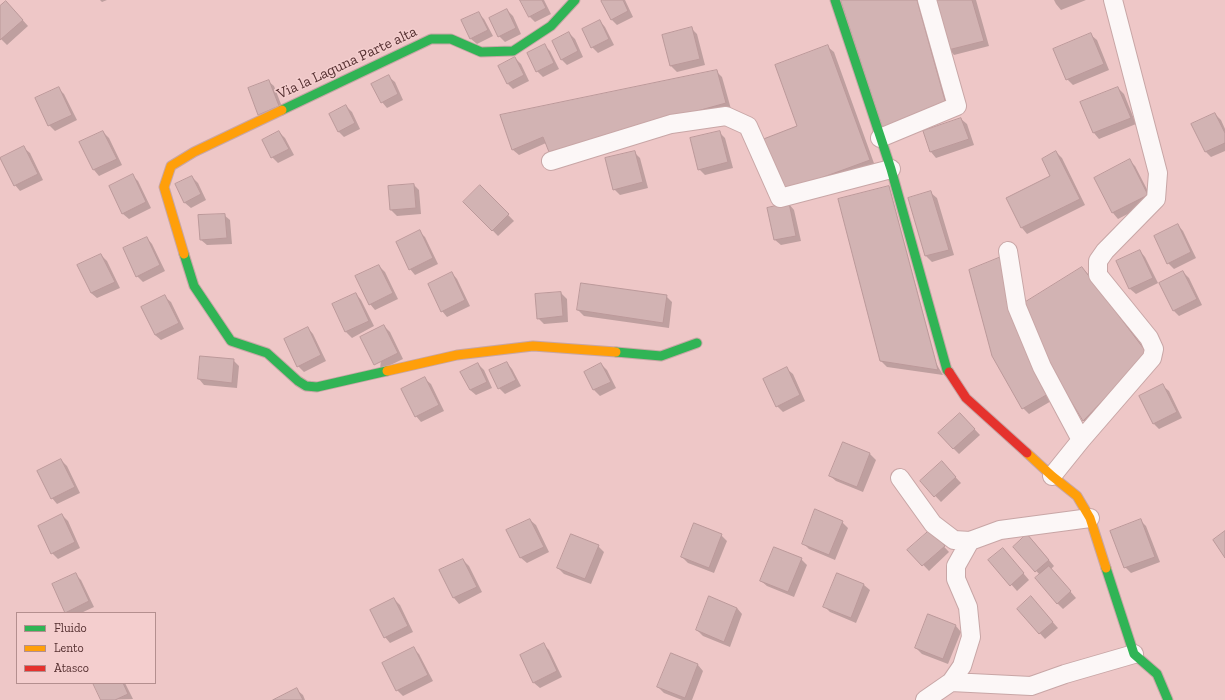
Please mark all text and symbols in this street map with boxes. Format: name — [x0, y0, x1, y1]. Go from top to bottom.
street label: Via la Laguna Parte alta — [274, 23, 420, 103]
legend — [16, 612, 156, 684]
text: Fluido — [54, 621, 87, 635]
text: Lento — [54, 641, 84, 655]
text: Atasco — [54, 661, 89, 675]

